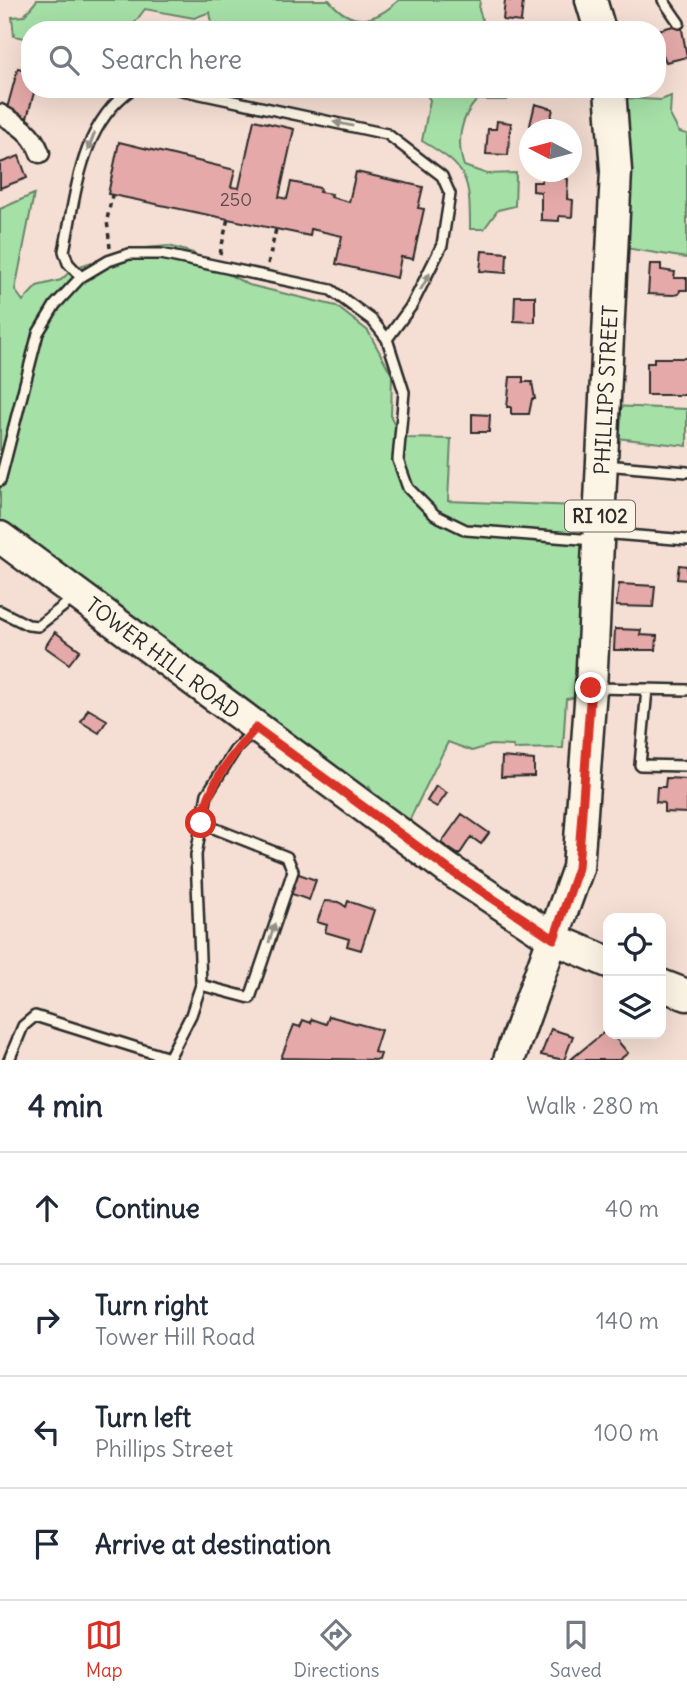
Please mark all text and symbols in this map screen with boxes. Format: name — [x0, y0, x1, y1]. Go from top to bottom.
search box — [21, 21, 666, 98]
icon: search — [45, 41, 83, 79]
text: Search here — [101, 43, 242, 76]
one-way arrow — [332, 119, 354, 130]
north arrow — [519, 119, 582, 182]
one-way arrow — [85, 132, 96, 153]
house number: 250 — [220, 188, 252, 211]
one-way arrow — [419, 273, 431, 292]
street label: PHILLIPS STREET — [588, 305, 624, 475]
road number: RI 102 — [565, 500, 635, 531]
street label: TOWER HILL ROAD — [80, 591, 246, 725]
route end — [575, 672, 606, 703]
route start — [185, 807, 216, 838]
map controls — [603, 913, 666, 1039]
button: locate — [603, 913, 666, 976]
one-way arrow — [267, 922, 278, 943]
button: layers — [603, 976, 666, 1039]
text: 4 min — [28, 1087, 103, 1125]
text: Walk · 280 m — [526, 1091, 659, 1120]
icon: ahead — [28, 1189, 66, 1227]
text: Continue — [95, 1192, 200, 1225]
text: 40 m — [605, 1194, 659, 1223]
text: Turn right — [95, 1289, 208, 1322]
icon: right — [28, 1301, 66, 1339]
text: 140 m — [596, 1306, 659, 1335]
text: Tower Hill Road — [95, 1322, 255, 1351]
text: Turn left — [95, 1401, 191, 1434]
icon: left — [28, 1413, 66, 1451]
text: 100 m — [594, 1418, 659, 1447]
text: Phillips Street — [95, 1434, 233, 1463]
icon: arrive — [28, 1525, 66, 1563]
text: Arrive at destination — [95, 1528, 331, 1561]
tab: Map — [85, 1616, 123, 1682]
tab: Directions — [294, 1616, 379, 1682]
tab: Saved — [550, 1616, 602, 1682]

